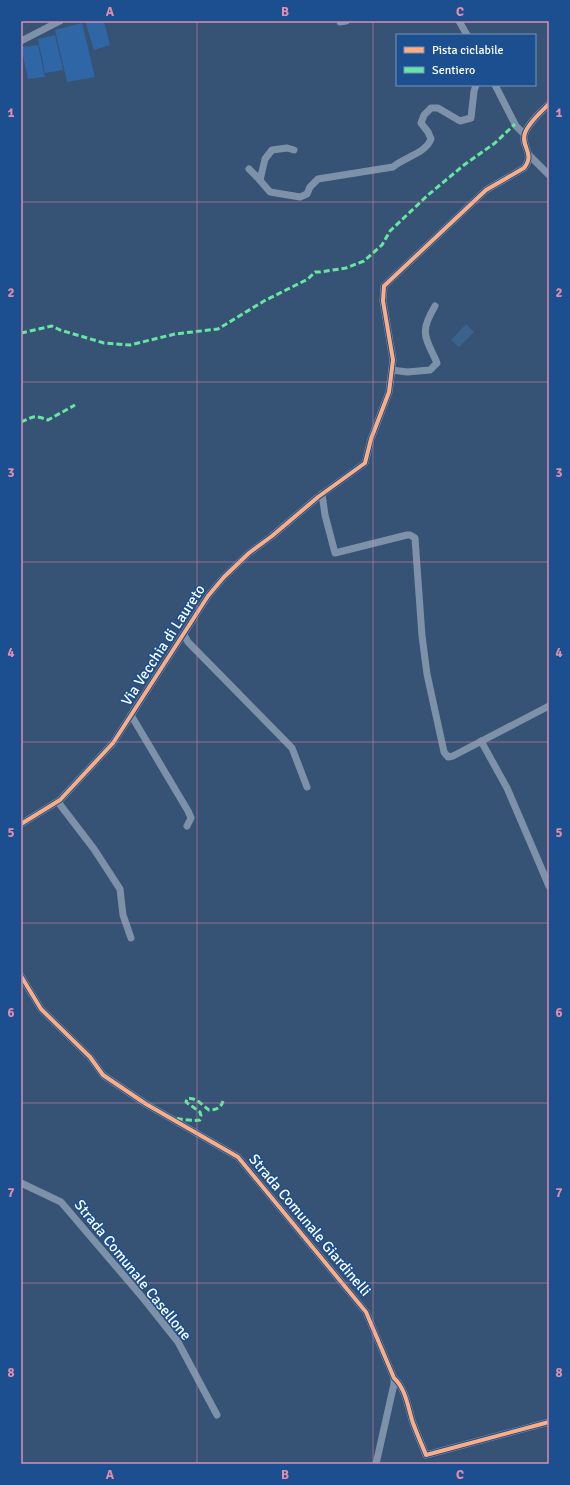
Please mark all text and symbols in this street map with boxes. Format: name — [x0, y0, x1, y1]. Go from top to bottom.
text: A — [106, 4, 115, 20]
text: B — [281, 4, 289, 20]
text: C — [456, 4, 464, 20]
legend — [396, 34, 536, 86]
text: Pista ciclabile — [432, 43, 504, 58]
text: Sentiero — [432, 63, 475, 78]
text: 1 — [7, 105, 15, 121]
text: 1 — [555, 105, 563, 121]
text: 2 — [7, 285, 15, 301]
text: 2 — [555, 285, 563, 301]
text: 3 — [7, 465, 15, 481]
text: 3 — [555, 465, 563, 481]
street label: Via Vecchia di Laureto — [117, 581, 209, 709]
text: 4 — [7, 645, 15, 661]
text: 4 — [555, 645, 563, 661]
text: 5 — [7, 825, 15, 841]
text: 5 — [555, 825, 563, 841]
text: 6 — [7, 1005, 15, 1021]
text: 6 — [555, 1005, 563, 1021]
street label: Strada Comunale Giardinelli — [245, 1150, 375, 1300]
text: 7 — [7, 1185, 15, 1201]
text: 7 — [555, 1185, 563, 1201]
street label: Strada Comunale Casellone — [71, 1196, 195, 1344]
text: 8 — [7, 1365, 15, 1381]
text: 8 — [555, 1365, 563, 1381]
text: A — [106, 1467, 115, 1483]
text: B — [281, 1467, 289, 1483]
text: C — [456, 1467, 464, 1483]

